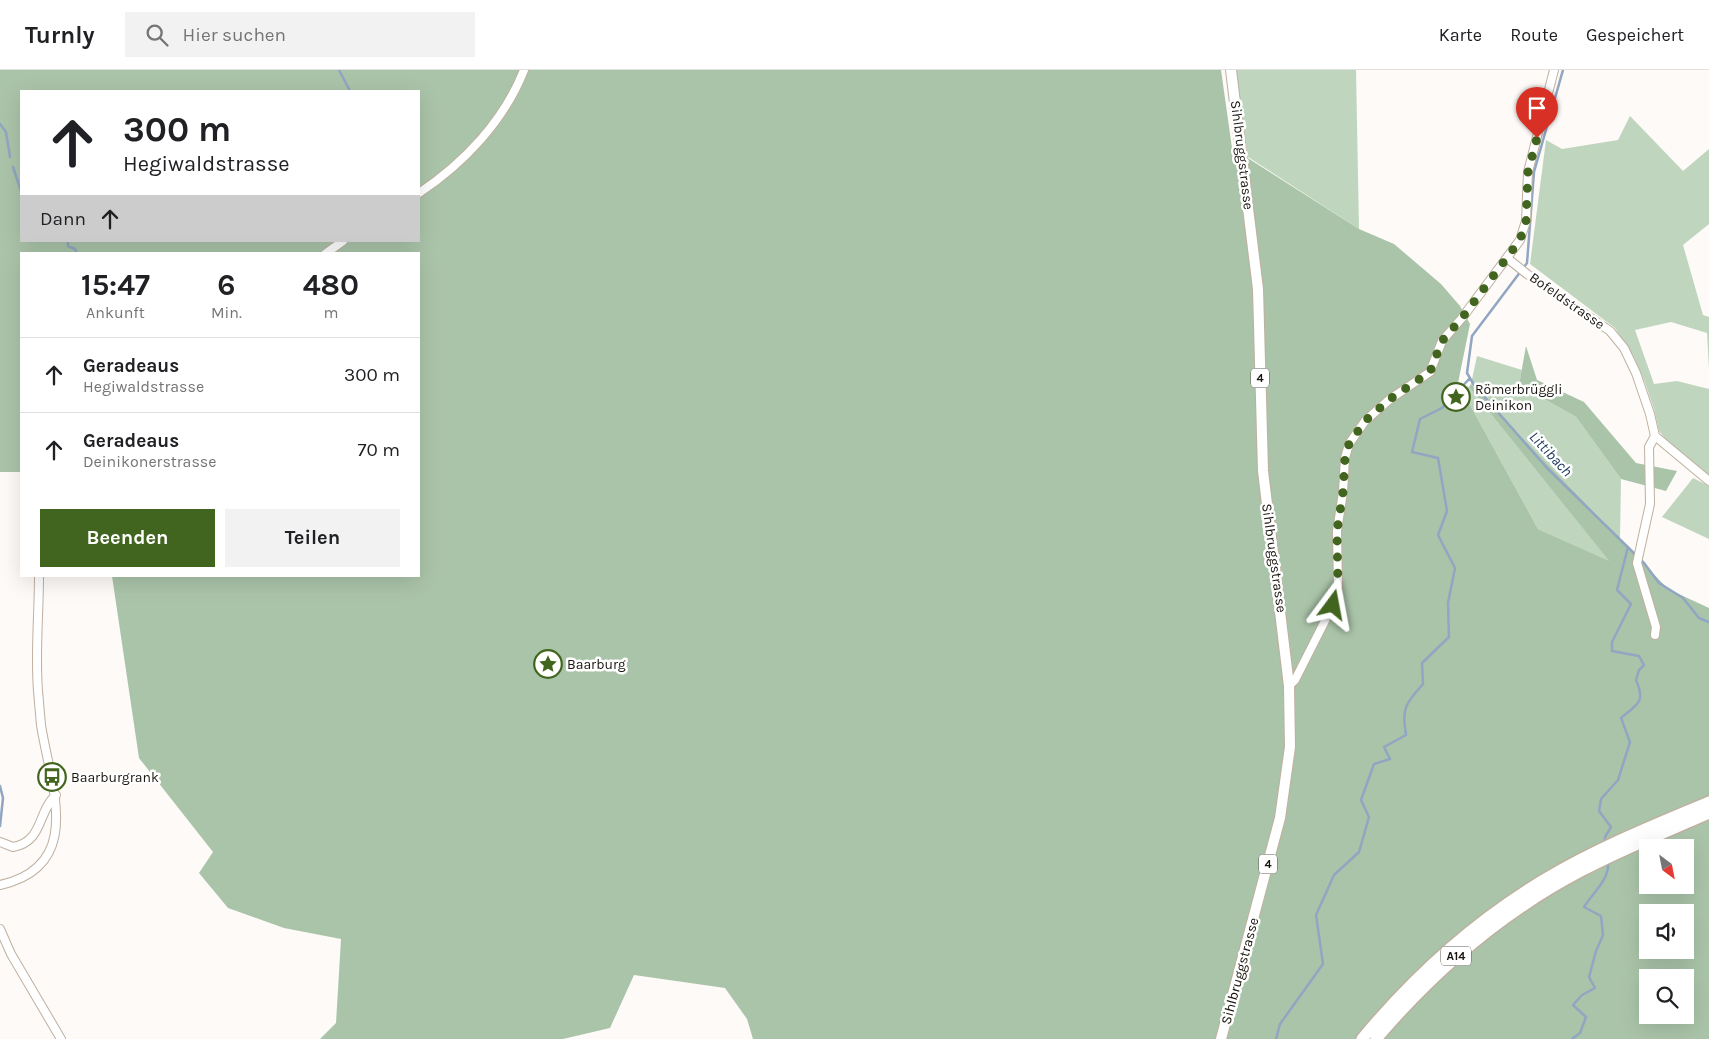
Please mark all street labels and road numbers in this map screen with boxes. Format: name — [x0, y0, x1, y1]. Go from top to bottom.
street label: Sihlbruggstrasse — [1227, 99, 1257, 211]
street label: Bofeldstrasse — [1526, 269, 1608, 333]
road number: 4 — [1251, 368, 1269, 388]
street label: Sihlbruggstrasse — [1258, 502, 1290, 614]
road number: 4 — [1259, 854, 1277, 874]
street label: Sihlbruggstrasse — [1218, 916, 1262, 1026]
road number: A14 — [1441, 946, 1471, 966]

